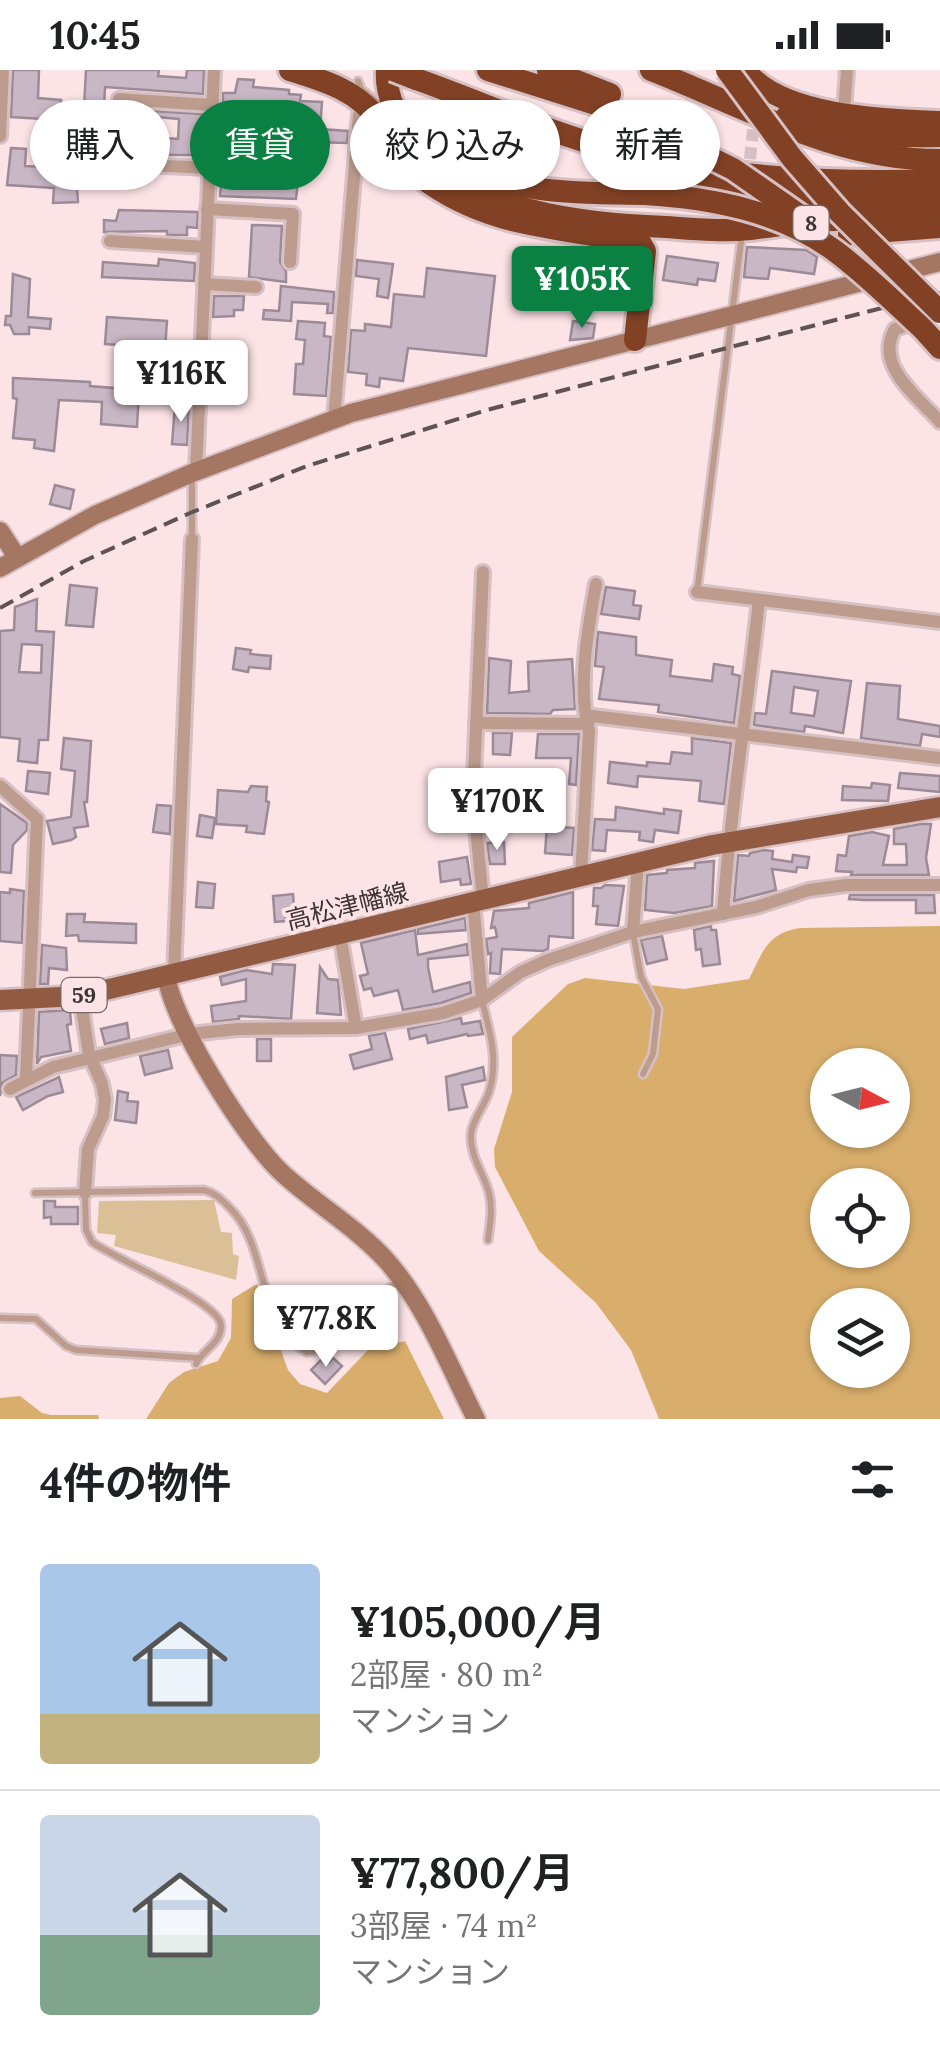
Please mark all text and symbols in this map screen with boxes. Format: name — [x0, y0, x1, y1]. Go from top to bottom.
text: 10:45 — [50, 11, 140, 59]
chip: 購入 — [30, 100, 170, 190]
chip: 賃貸 — [190, 100, 330, 190]
chip: 絞り込み — [350, 100, 560, 190]
chip: 新着 — [580, 100, 720, 190]
road number: 8 — [794, 206, 828, 240]
pin: ¥105K — [512, 246, 652, 331]
text: ¥105K — [534, 258, 630, 299]
pin: ¥116K — [111, 340, 251, 425]
text: ¥116K — [136, 352, 226, 393]
pin: ¥170K — [427, 768, 567, 853]
text: ¥170K — [450, 780, 544, 821]
street label: 高松津幡線 — [282, 875, 412, 937]
road number: 59 — [62, 978, 106, 1012]
north arrow — [810, 1048, 910, 1148]
map controls — [810, 1048, 910, 1388]
button: locate — [810, 1168, 910, 1268]
pin: ¥77.8K — [245, 1285, 407, 1370]
button: layers — [810, 1288, 910, 1388]
text: ¥77.8K — [276, 1297, 376, 1338]
icon: filters — [845, 1452, 900, 1507]
text: 4件の物件 — [40, 1456, 231, 1510]
text: ¥105,000/月 — [350, 1595, 605, 1649]
icon: home — [120, 1604, 240, 1724]
text: 2部屋 · 80 m² — [350, 1654, 543, 1695]
text: マンション — [350, 1700, 510, 1741]
text: ¥77,800/月 — [350, 1846, 574, 1900]
icon: home — [120, 1855, 240, 1975]
text: 3部屋 · 74 m² — [350, 1905, 538, 1946]
text: マンション — [350, 1951, 510, 1992]

